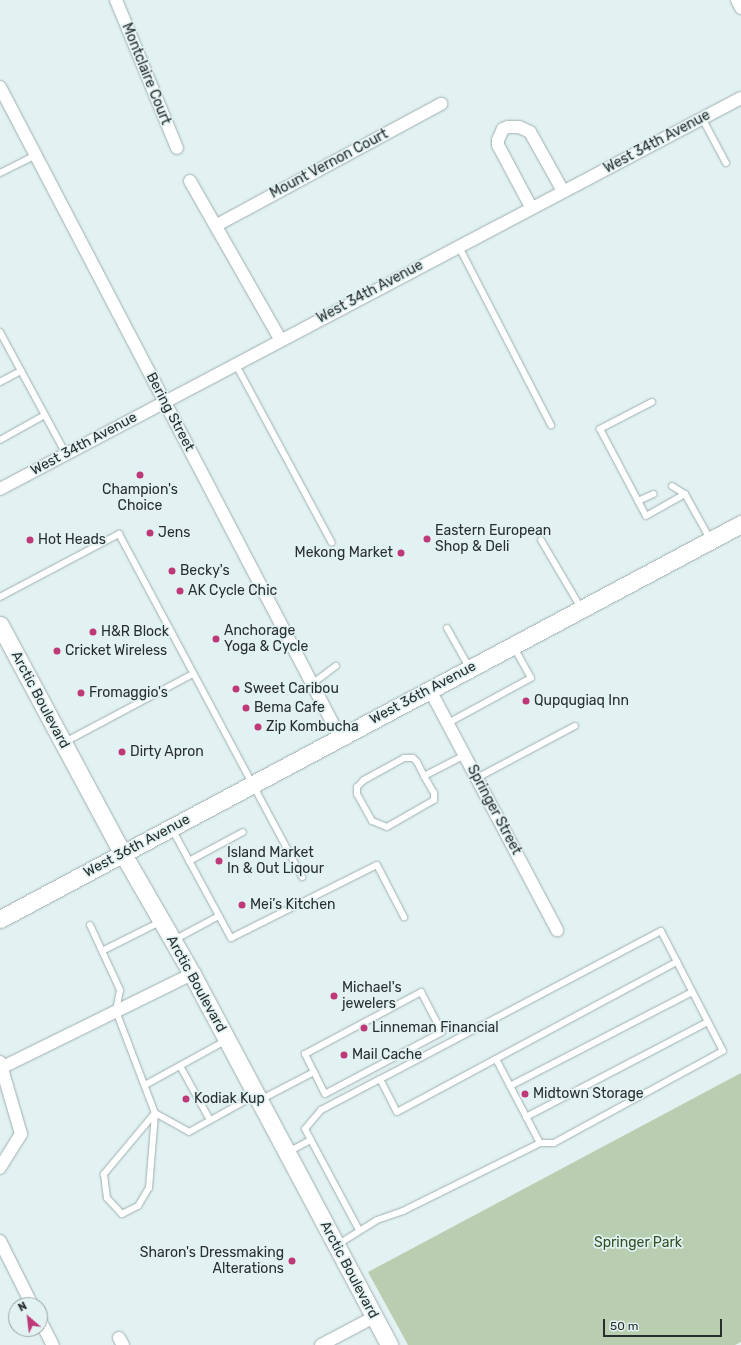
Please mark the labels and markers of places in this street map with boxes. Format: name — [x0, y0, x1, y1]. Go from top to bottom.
marker: Champion's Choice — [135, 470, 145, 480]
place label: Champion's Choice — [102, 482, 178, 514]
place label: Eastern European Shop & Deli — [435, 523, 551, 556]
place label: Jens — [158, 525, 190, 541]
marker: Jens — [145, 528, 155, 538]
place label: Hot Heads — [38, 532, 106, 548]
marker: Eastern European Shop & Deli — [422, 534, 432, 544]
marker: Hot Heads — [25, 535, 35, 545]
place label: Mekong Market — [295, 545, 393, 561]
marker: Mekong Market — [396, 548, 406, 558]
place label: Becky's — [180, 563, 230, 579]
marker: Becky's — [167, 566, 177, 576]
place label: AK Cycle Chic — [188, 583, 277, 599]
marker: AK Cycle Chic — [175, 586, 185, 596]
place label: Anchorage Yoga & Cycle — [224, 623, 308, 656]
place label: H&R Block — [101, 624, 169, 640]
marker: H&R Block — [88, 627, 98, 637]
marker: Anchorage Yoga & Cycle — [211, 634, 221, 644]
place label: Cricket Wireless — [65, 643, 167, 659]
marker: Cricket Wireless — [52, 646, 62, 656]
place label: Sweet Caribou — [244, 681, 339, 697]
marker: Sweet Caribou — [231, 684, 241, 694]
place label: Fromaggio's — [89, 685, 168, 701]
marker: Fromaggio's — [76, 688, 86, 698]
place label: Qupqugiaq Inn — [534, 693, 629, 709]
marker: Qupqugiaq Inn — [521, 696, 531, 706]
place label: Bema Cafe — [254, 700, 325, 716]
marker: Bema Cafe — [241, 703, 251, 713]
place label: Zip Kombucha — [266, 719, 359, 735]
marker: Zip Kombucha — [253, 722, 263, 732]
place label: Dirty Apron — [130, 744, 204, 760]
marker: Dirty Apron — [117, 747, 127, 757]
place label: Island Market In & Out Liqour — [227, 845, 324, 878]
marker: Island Market In & Out Liqour — [214, 856, 224, 866]
place label: Mei’s Kitchen — [250, 897, 335, 913]
marker: Mei’s Kitchen — [237, 900, 247, 910]
place label: Michael's jewelers — [342, 980, 402, 1012]
marker: Michael's jewelers — [329, 991, 339, 1001]
place label: Linneman Financial — [372, 1020, 499, 1036]
marker: Linneman Financial — [359, 1023, 369, 1033]
place label: Mail Cache — [352, 1047, 422, 1063]
marker: Mail Cache — [339, 1050, 349, 1060]
place label: Midtown Storage — [533, 1086, 644, 1102]
marker: Midtown Storage — [520, 1089, 530, 1099]
place label: Kodiak Kup — [194, 1091, 265, 1107]
marker: Kodiak Kup — [181, 1094, 191, 1104]
place label: Sharon's Dressmaking Alterations — [140, 1245, 284, 1278]
marker: Sharon's Dressmaking Alterations — [287, 1256, 297, 1266]

